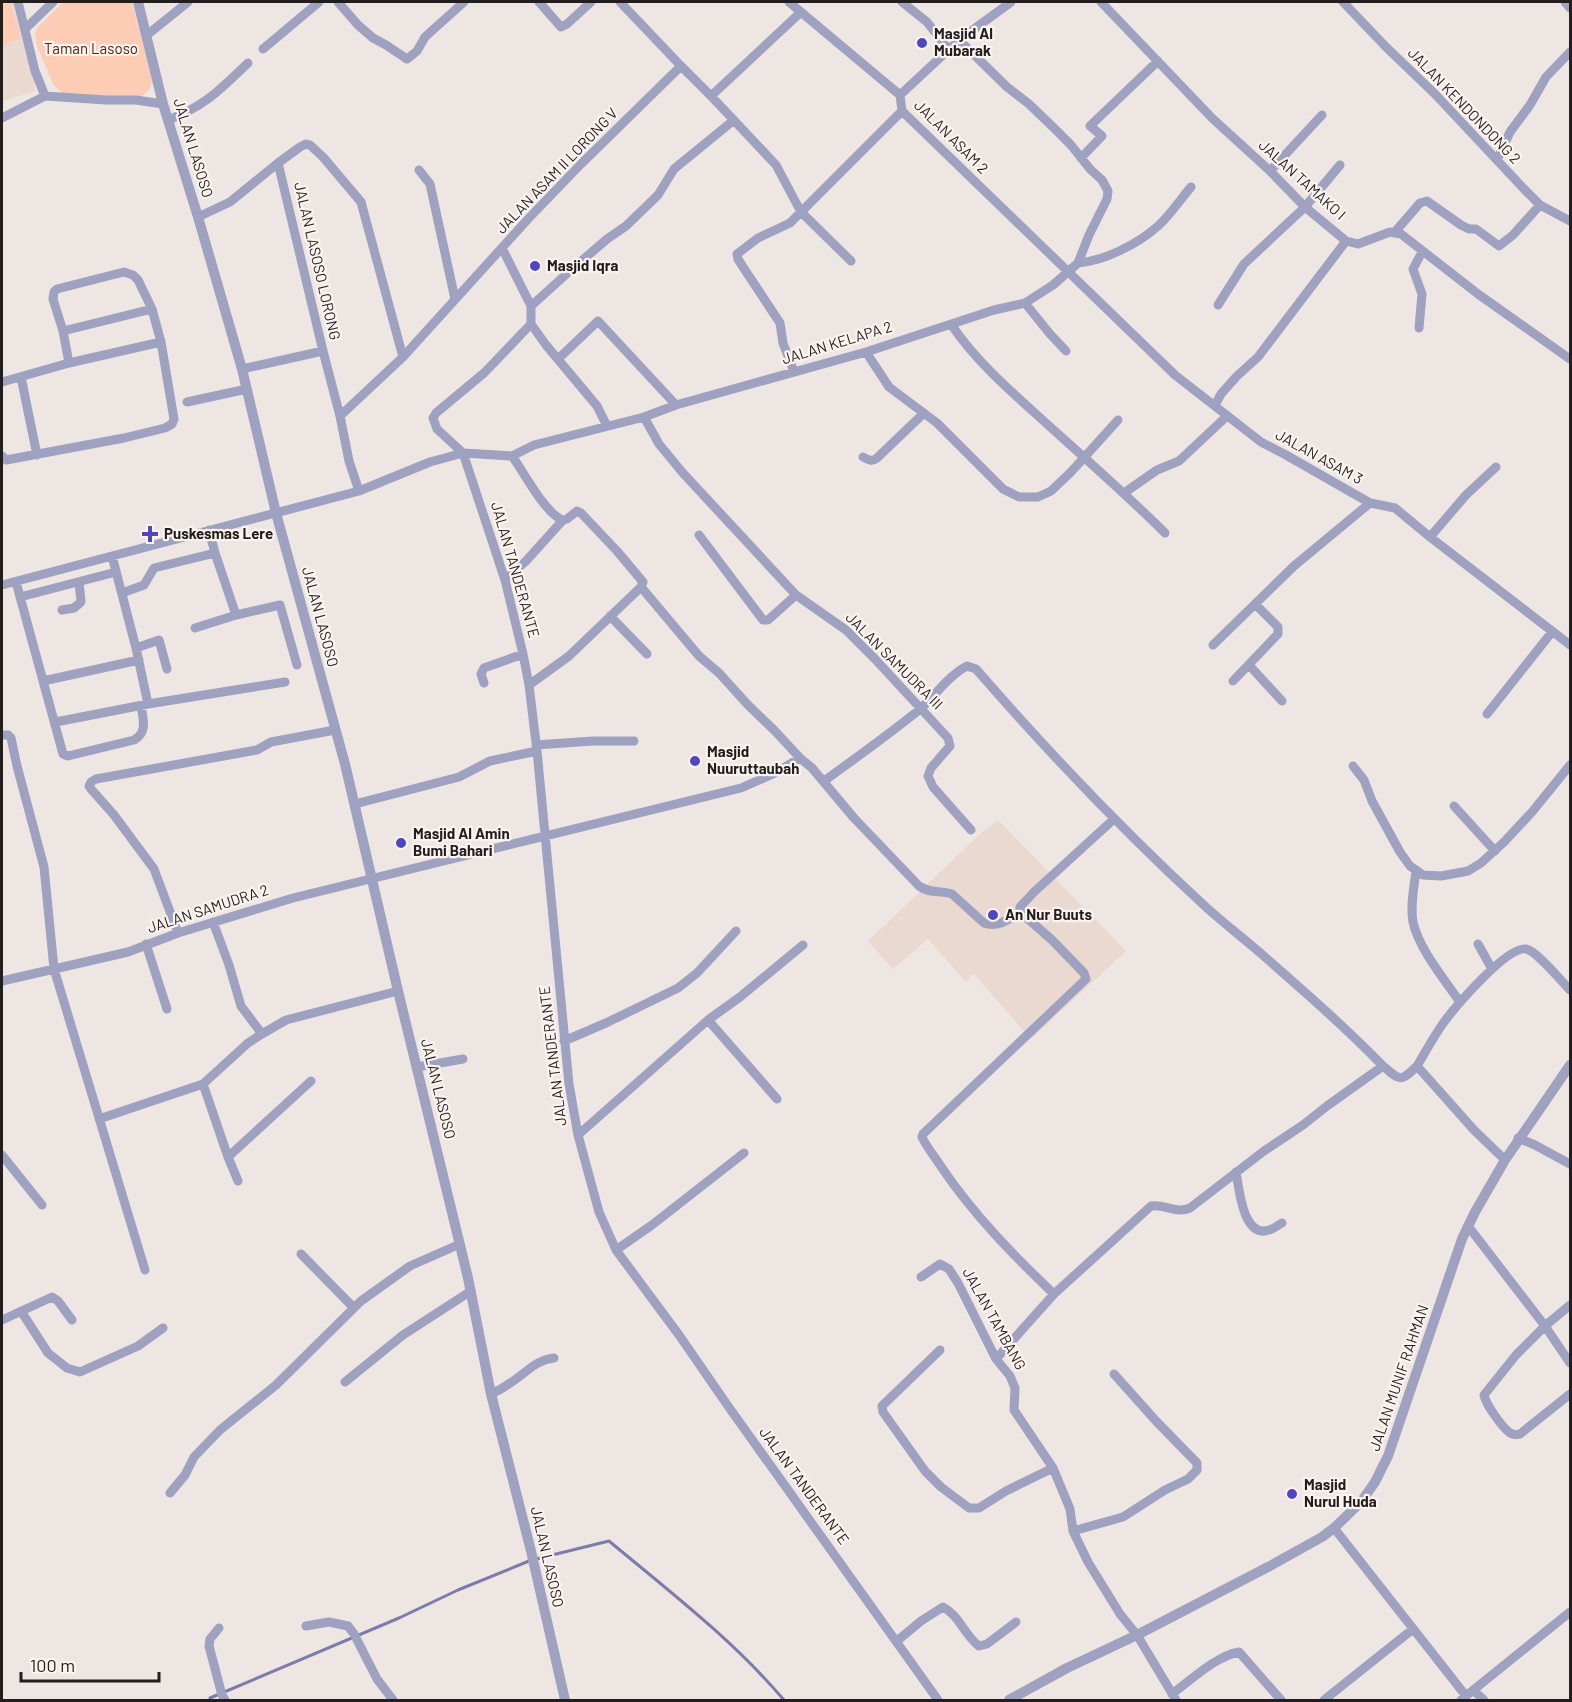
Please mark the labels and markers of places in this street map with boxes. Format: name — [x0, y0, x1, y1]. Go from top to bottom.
place label: Masjid Al Mubarak — [934, 24, 993, 59]
marker: Masjid Al Mubarak — [915, 36, 929, 50]
place label: Masjid Iqra — [547, 256, 618, 274]
marker: Masjid Iqra — [528, 259, 542, 273]
place label: Puskesmas Lere — [164, 524, 273, 542]
marker: Puskesmas Lere — [141, 525, 159, 543]
place label: Masjid Nuuruttaubah — [707, 742, 799, 777]
marker: Masjid Nuuruttaubah — [688, 754, 702, 768]
place label: Masjid Al Amin Bumi Bahari — [413, 824, 510, 859]
marker: Masjid Al Amin Bumi Bahari — [394, 836, 408, 850]
place label: An Nur Buuts — [1005, 905, 1092, 923]
marker: An Nur Buuts — [986, 908, 1000, 922]
place label: Masjid Nurul Huda — [1304, 1475, 1377, 1510]
marker: Masjid Nurul Huda — [1285, 1487, 1299, 1501]

